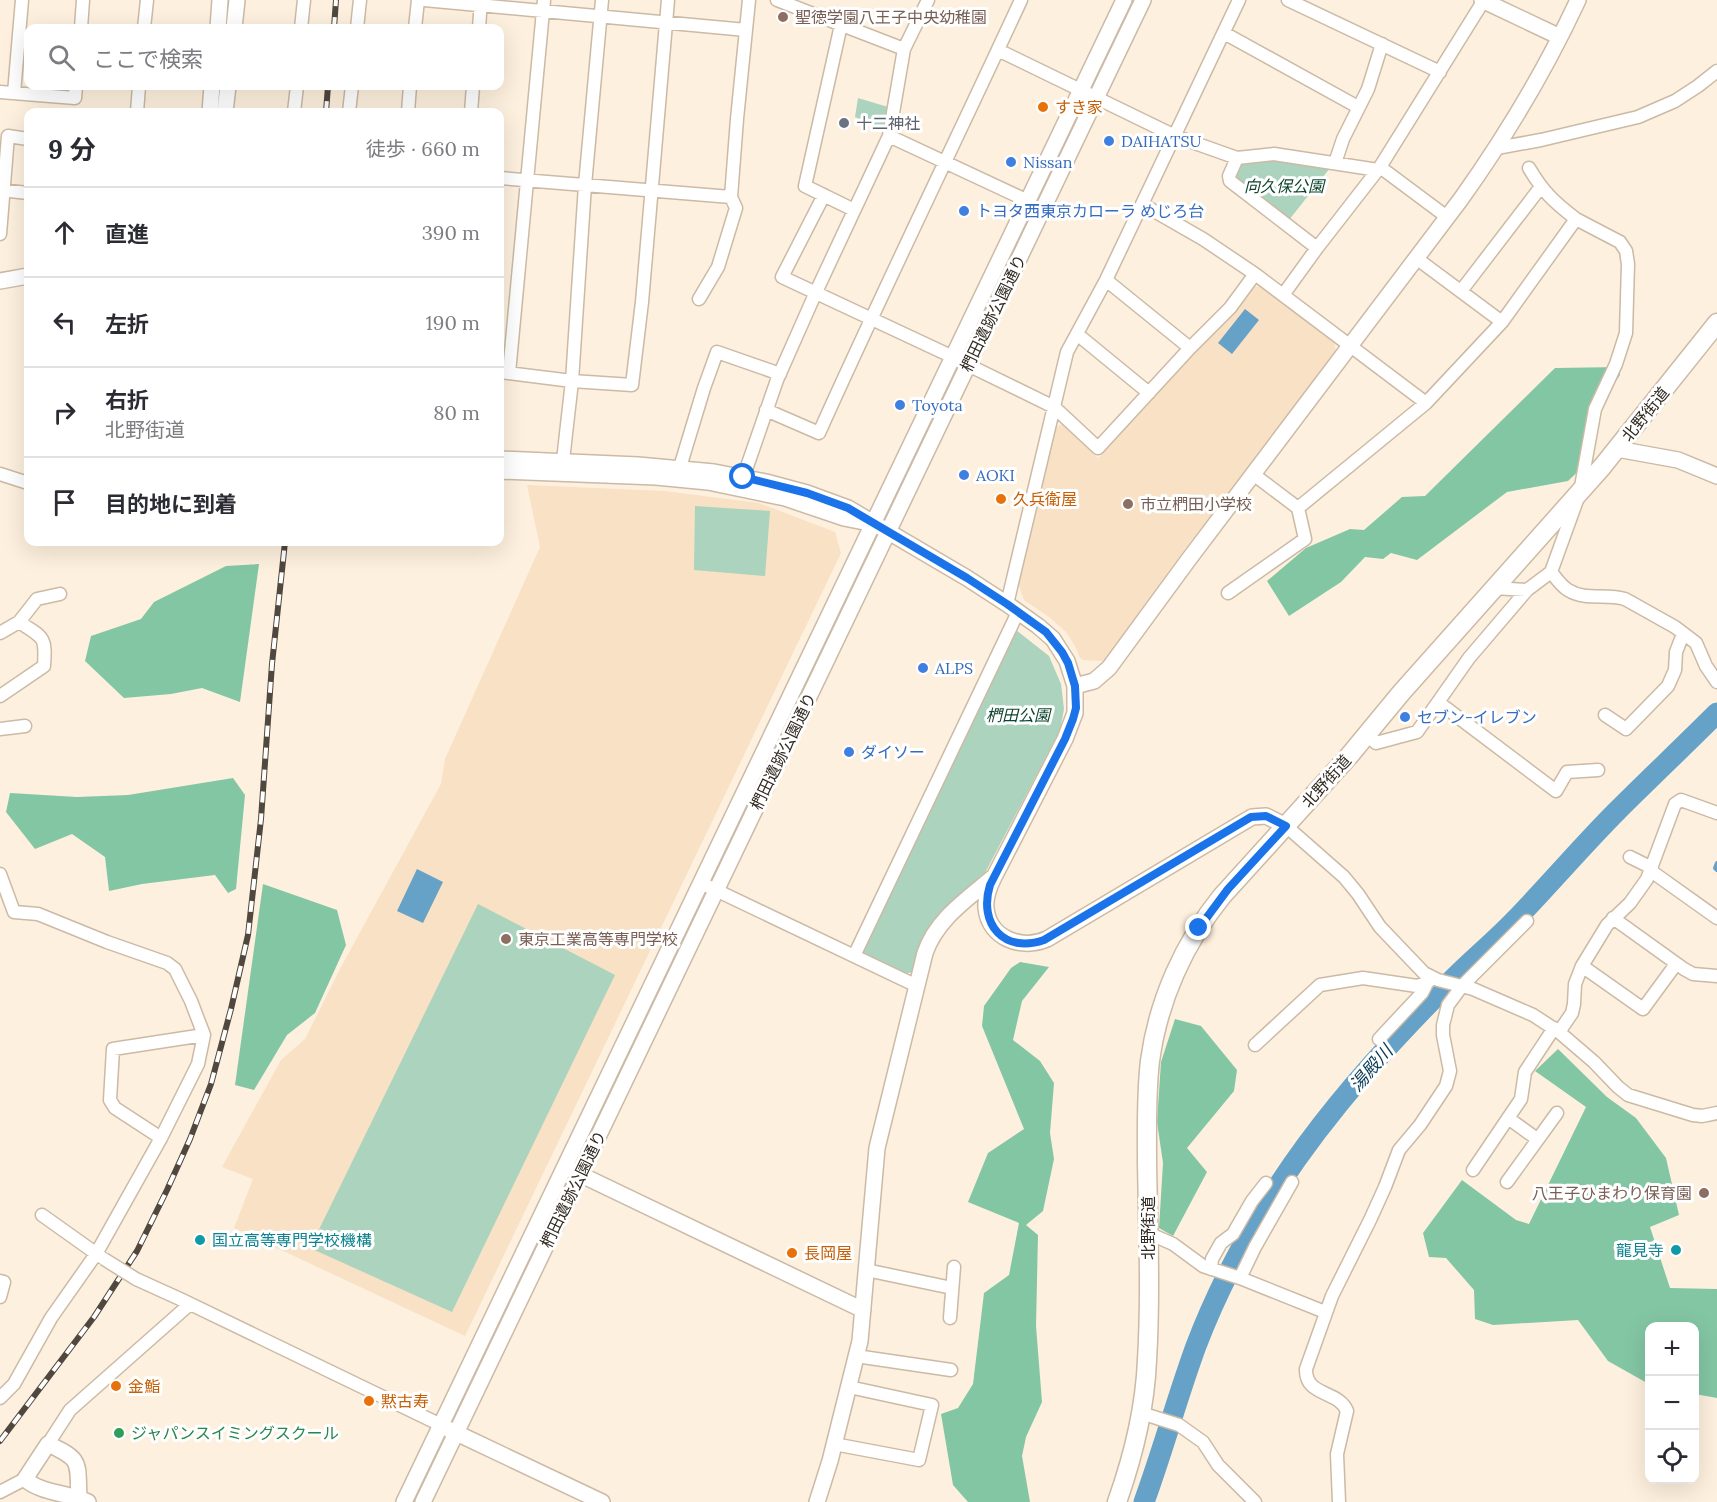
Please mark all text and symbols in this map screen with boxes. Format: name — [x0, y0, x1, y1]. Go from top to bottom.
place label: 聖徳学園八王子中央幼稚園 — [795, 7, 987, 27]
marker: 聖徳学園八王子中央幼稚園 — [776, 10, 790, 24]
search box — [24, 24, 504, 90]
icon: search — [45, 41, 78, 74]
text: ここで検索 — [93, 45, 203, 73]
place label: すき家 — [1055, 97, 1103, 117]
marker: すき家 — [1036, 100, 1050, 114]
place label: 十二神社 — [856, 113, 920, 133]
marker: 十二神社 — [837, 116, 851, 130]
place label: DAIHATSU — [1121, 131, 1202, 151]
text: 9 分 — [48, 133, 96, 166]
marker: DAIHATSU — [1102, 134, 1116, 148]
text: 徒歩 · 660 m — [366, 136, 480, 161]
place label: Nissan — [1023, 152, 1073, 172]
marker: Nissan — [1004, 155, 1018, 169]
park label: 向久保公園 — [1244, 176, 1326, 196]
place label: トヨタ西東京カローラ めじろ台 — [976, 201, 1204, 221]
marker: トヨタ西東京カローラ めじろ台 — [957, 204, 971, 218]
icon: ahead — [48, 216, 81, 249]
text: 直進 — [105, 220, 149, 248]
text: 390 m — [422, 220, 480, 245]
street label: 椚田遺跡公園通り — [956, 251, 1030, 375]
icon: left — [48, 306, 81, 339]
text: 左折 — [105, 310, 149, 338]
text: 190 m — [426, 310, 480, 335]
street label: 北野街道 — [1617, 383, 1673, 445]
text: 右折 — [105, 386, 149, 414]
place label: Toyota — [912, 395, 963, 415]
icon: right — [48, 396, 81, 429]
marker: Toyota — [893, 398, 907, 412]
text: 80 m — [433, 400, 480, 425]
text: 北野街道 — [105, 417, 185, 442]
route start — [729, 463, 755, 489]
place label: AOKI — [975, 465, 1015, 485]
marker: AOKI — [957, 468, 971, 482]
icon: arrive — [48, 486, 81, 519]
place label: 久兵衛屋 — [1013, 489, 1077, 509]
text: 目的地に到着 — [105, 490, 237, 518]
marker: 久兵衛屋 — [994, 492, 1008, 506]
place label: 市立椚田小学校 — [1140, 494, 1252, 514]
marker: 市立椚田小学校 — [1121, 497, 1135, 511]
place label: ALPS — [934, 658, 973, 678]
marker: ALPS — [916, 661, 930, 675]
street label: 椚田遺跡公園通り — [746, 689, 820, 813]
park label: 椚田公園 — [986, 705, 1052, 725]
place label: セブン-イレブン — [1417, 707, 1537, 727]
marker: セブン-イレブン — [1398, 710, 1412, 724]
place label: ダイソー — [861, 742, 925, 762]
marker: ダイソー — [842, 745, 856, 759]
street label: 北野街道 — [1297, 751, 1355, 811]
route end — [1185, 914, 1211, 940]
place label: 東京工業高等専門学校 — [518, 929, 678, 949]
marker: 東京工業高等専門学校 — [499, 932, 513, 946]
water label: 湯殿川 — [1345, 1039, 1399, 1096]
street label: 椚田遺跡公園通り — [536, 1127, 610, 1251]
place label: 八王子ひまわり保育園 — [1532, 1183, 1692, 1203]
marker: 八王子ひまわり保育園 — [1697, 1186, 1711, 1200]
street label: 北野街道 — [1138, 1196, 1158, 1260]
place label: 国立高等専門学校機構 — [212, 1230, 372, 1250]
marker: 国立高等専門学校機構 — [193, 1233, 207, 1247]
place label: 龍見寺 — [1616, 1240, 1664, 1260]
place label: 長岡屋 — [804, 1243, 852, 1263]
marker: 龍見寺 — [1669, 1243, 1683, 1257]
marker: 長岡屋 — [785, 1246, 799, 1260]
map controls — [1645, 1322, 1699, 1484]
button: + — [1645, 1322, 1699, 1376]
place label: 金鮨 — [128, 1376, 160, 1396]
button: − — [1645, 1376, 1699, 1430]
marker: 金鮨 — [109, 1379, 123, 1393]
place label: 黙古寿 — [381, 1391, 429, 1411]
marker: 黙古寿 — [362, 1394, 376, 1408]
place label: ジャパンスイミングスクール — [131, 1423, 339, 1443]
marker: ジャパンスイミングスクール — [112, 1426, 126, 1440]
button: locate — [1645, 1430, 1699, 1484]

